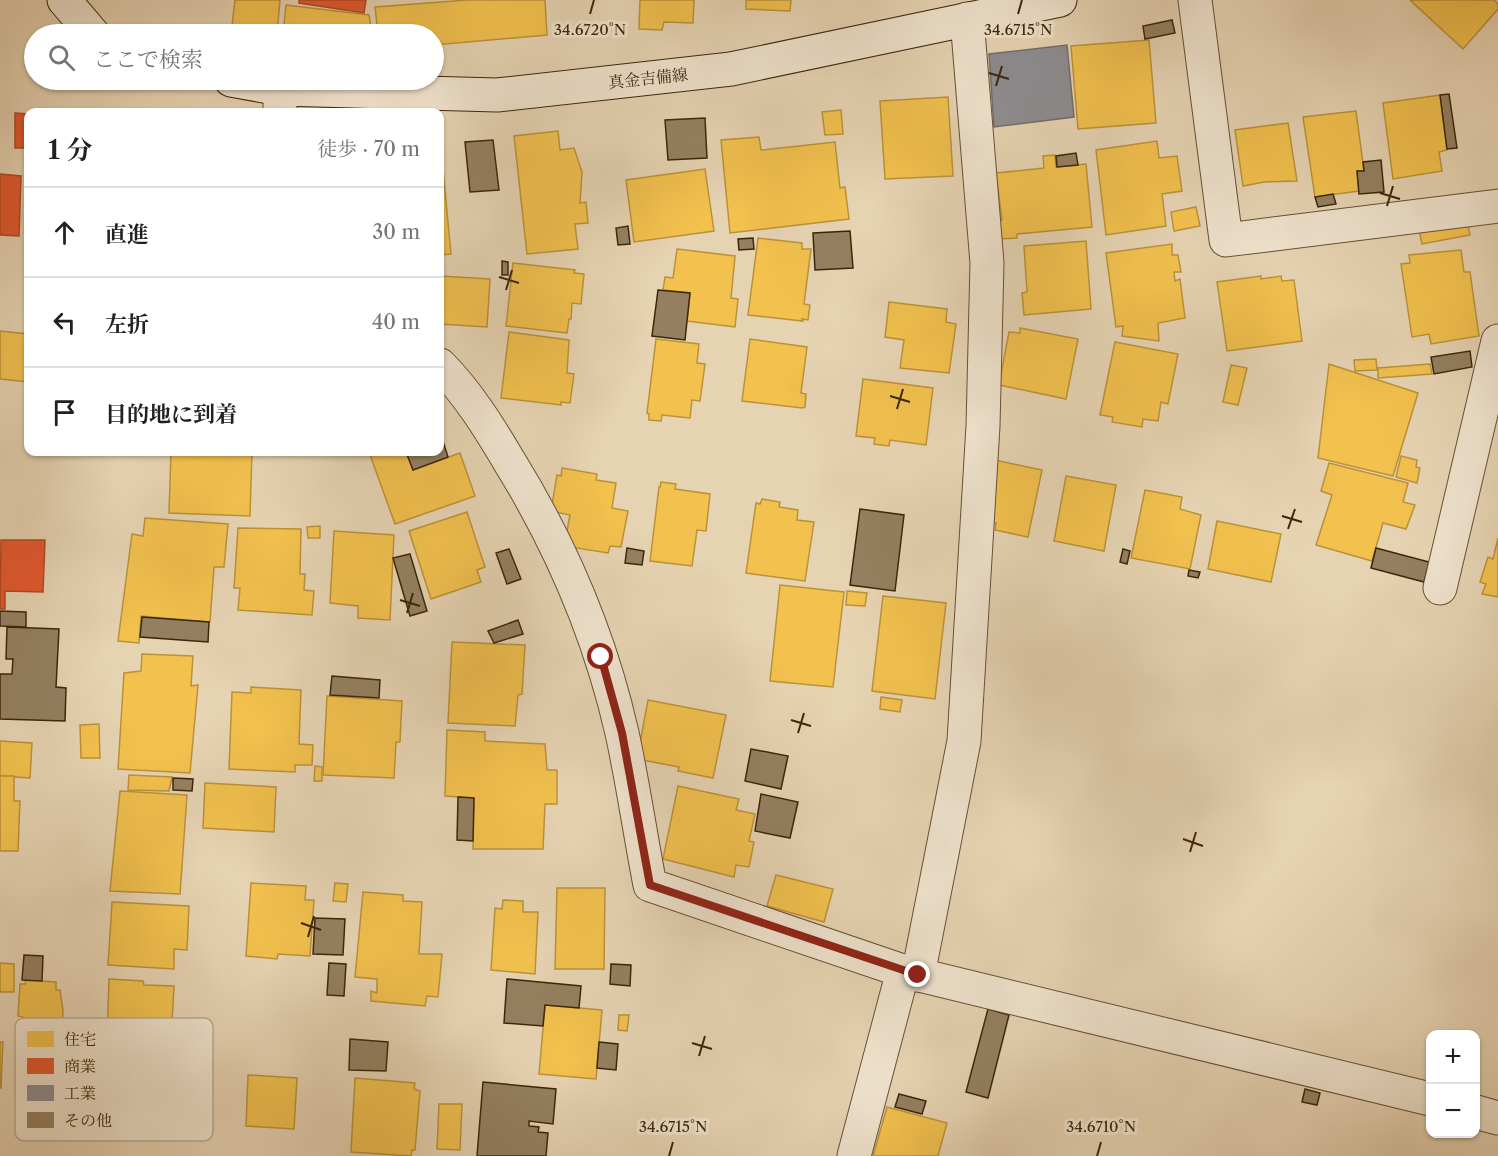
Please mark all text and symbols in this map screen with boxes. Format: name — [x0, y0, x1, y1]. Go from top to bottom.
text: 34.6720°N — [554, 20, 626, 39]
text: 34.6715°N — [984, 20, 1052, 39]
search box — [24, 24, 444, 90]
icon: search — [45, 41, 78, 74]
text: ここで検索 — [93, 46, 203, 73]
street label: 真金吉備線 — [607, 64, 689, 92]
text: 1 分 — [48, 134, 92, 166]
text: 徒歩 · 70 m — [317, 137, 420, 161]
icon: ahead — [48, 216, 81, 249]
text: 30 m — [372, 220, 420, 244]
text: 直進 — [105, 221, 149, 248]
icon: left — [48, 306, 81, 339]
text: 40 m — [372, 310, 420, 334]
text: 左折 — [105, 311, 149, 338]
icon: arrive — [48, 396, 81, 429]
text: 目的地に到着 — [105, 401, 237, 428]
route start — [587, 643, 613, 669]
route end — [904, 961, 930, 987]
legend — [15, 1018, 213, 1141]
text: 住宅 — [64, 1029, 96, 1049]
map controls — [1426, 1030, 1480, 1138]
button: + — [1426, 1030, 1480, 1084]
text: 商業 — [64, 1056, 96, 1076]
text: 工業 — [64, 1083, 96, 1103]
button: − — [1426, 1084, 1480, 1138]
text: その他 — [64, 1110, 112, 1130]
text: 34.6715°N — [639, 1117, 707, 1136]
text: 34.6710°N — [1066, 1117, 1136, 1136]

